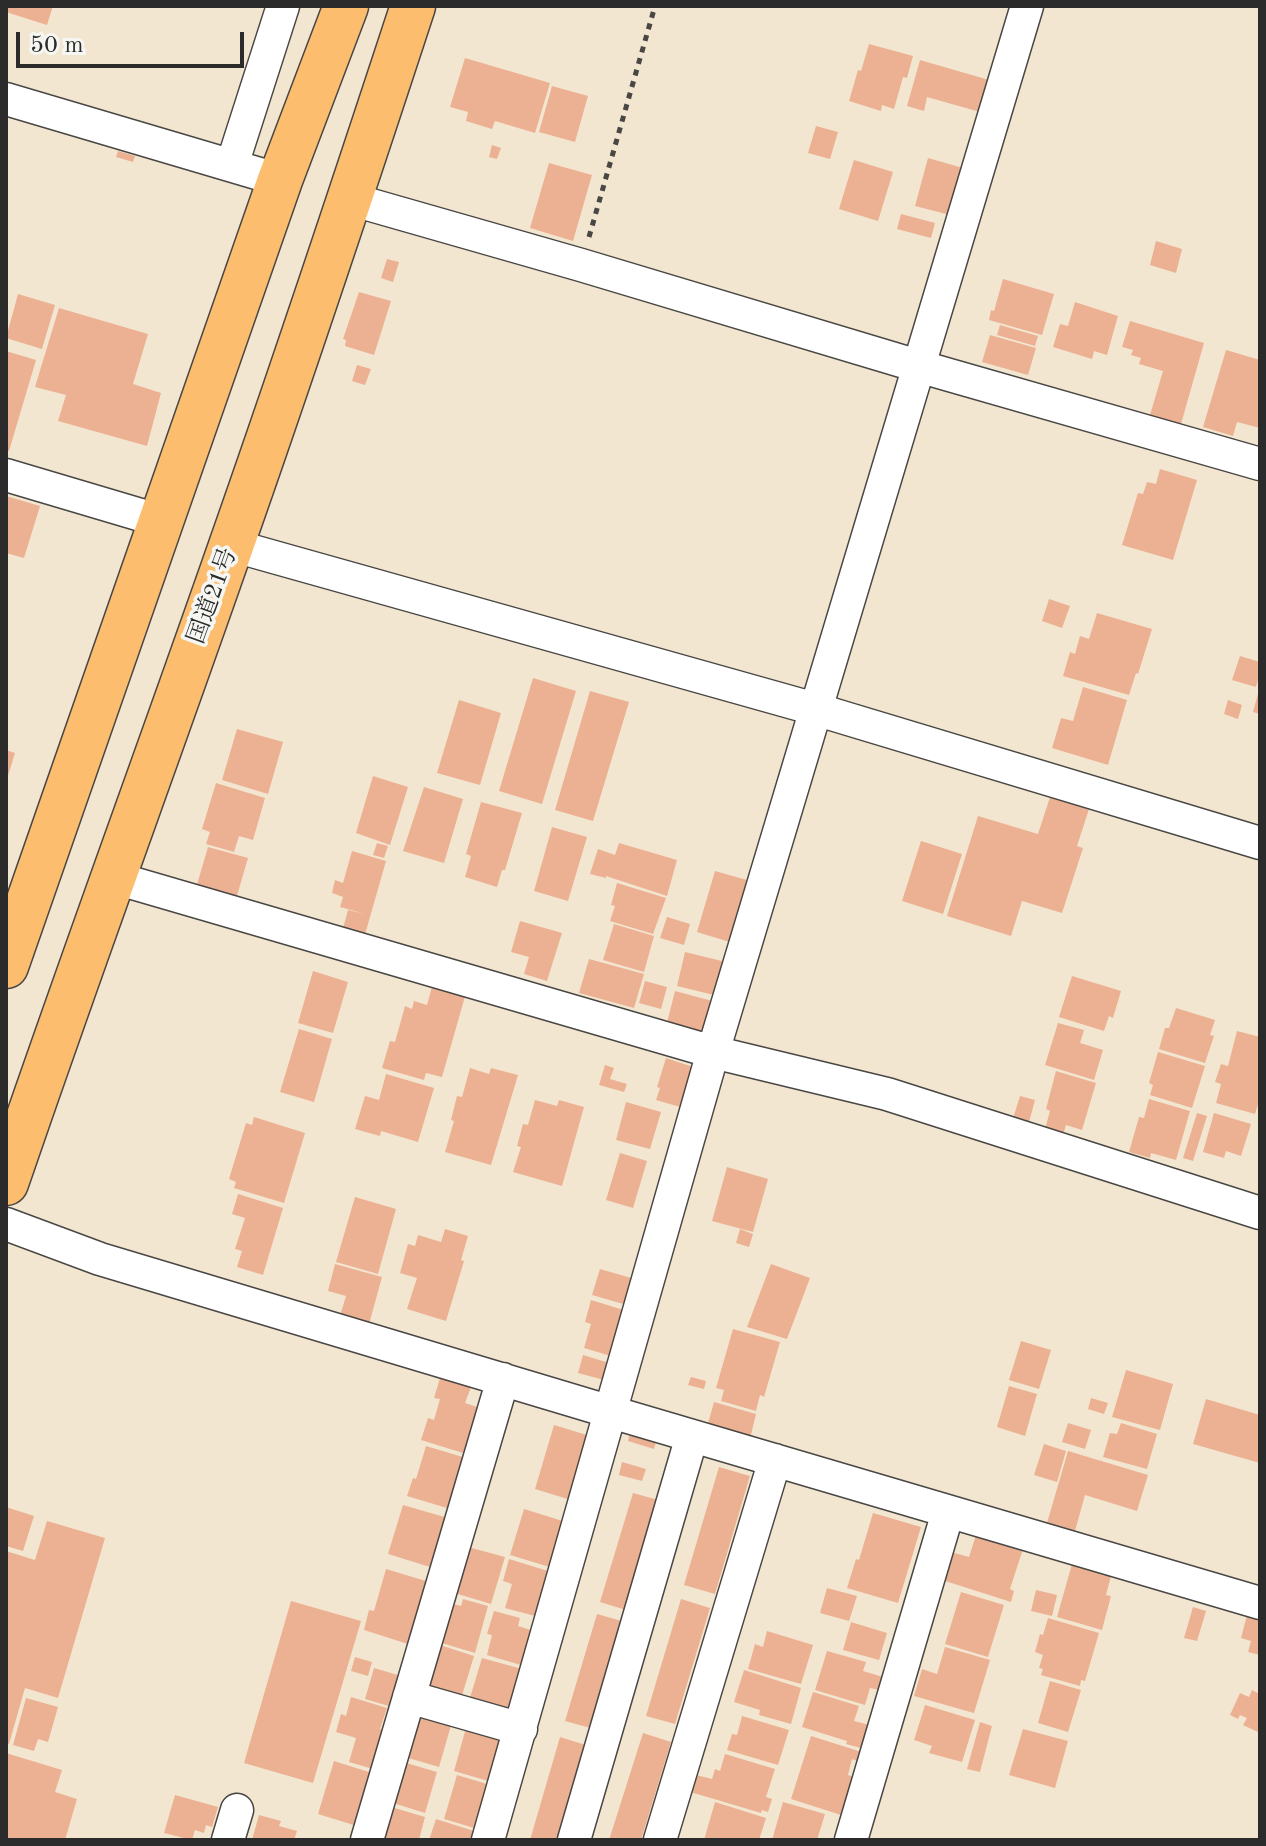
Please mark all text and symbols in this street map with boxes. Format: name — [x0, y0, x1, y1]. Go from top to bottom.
scale bar — [20, 16, 248, 66]
text: 50 m — [30, 34, 84, 58]
street label: 国道21号 — [182, 544, 244, 648]

